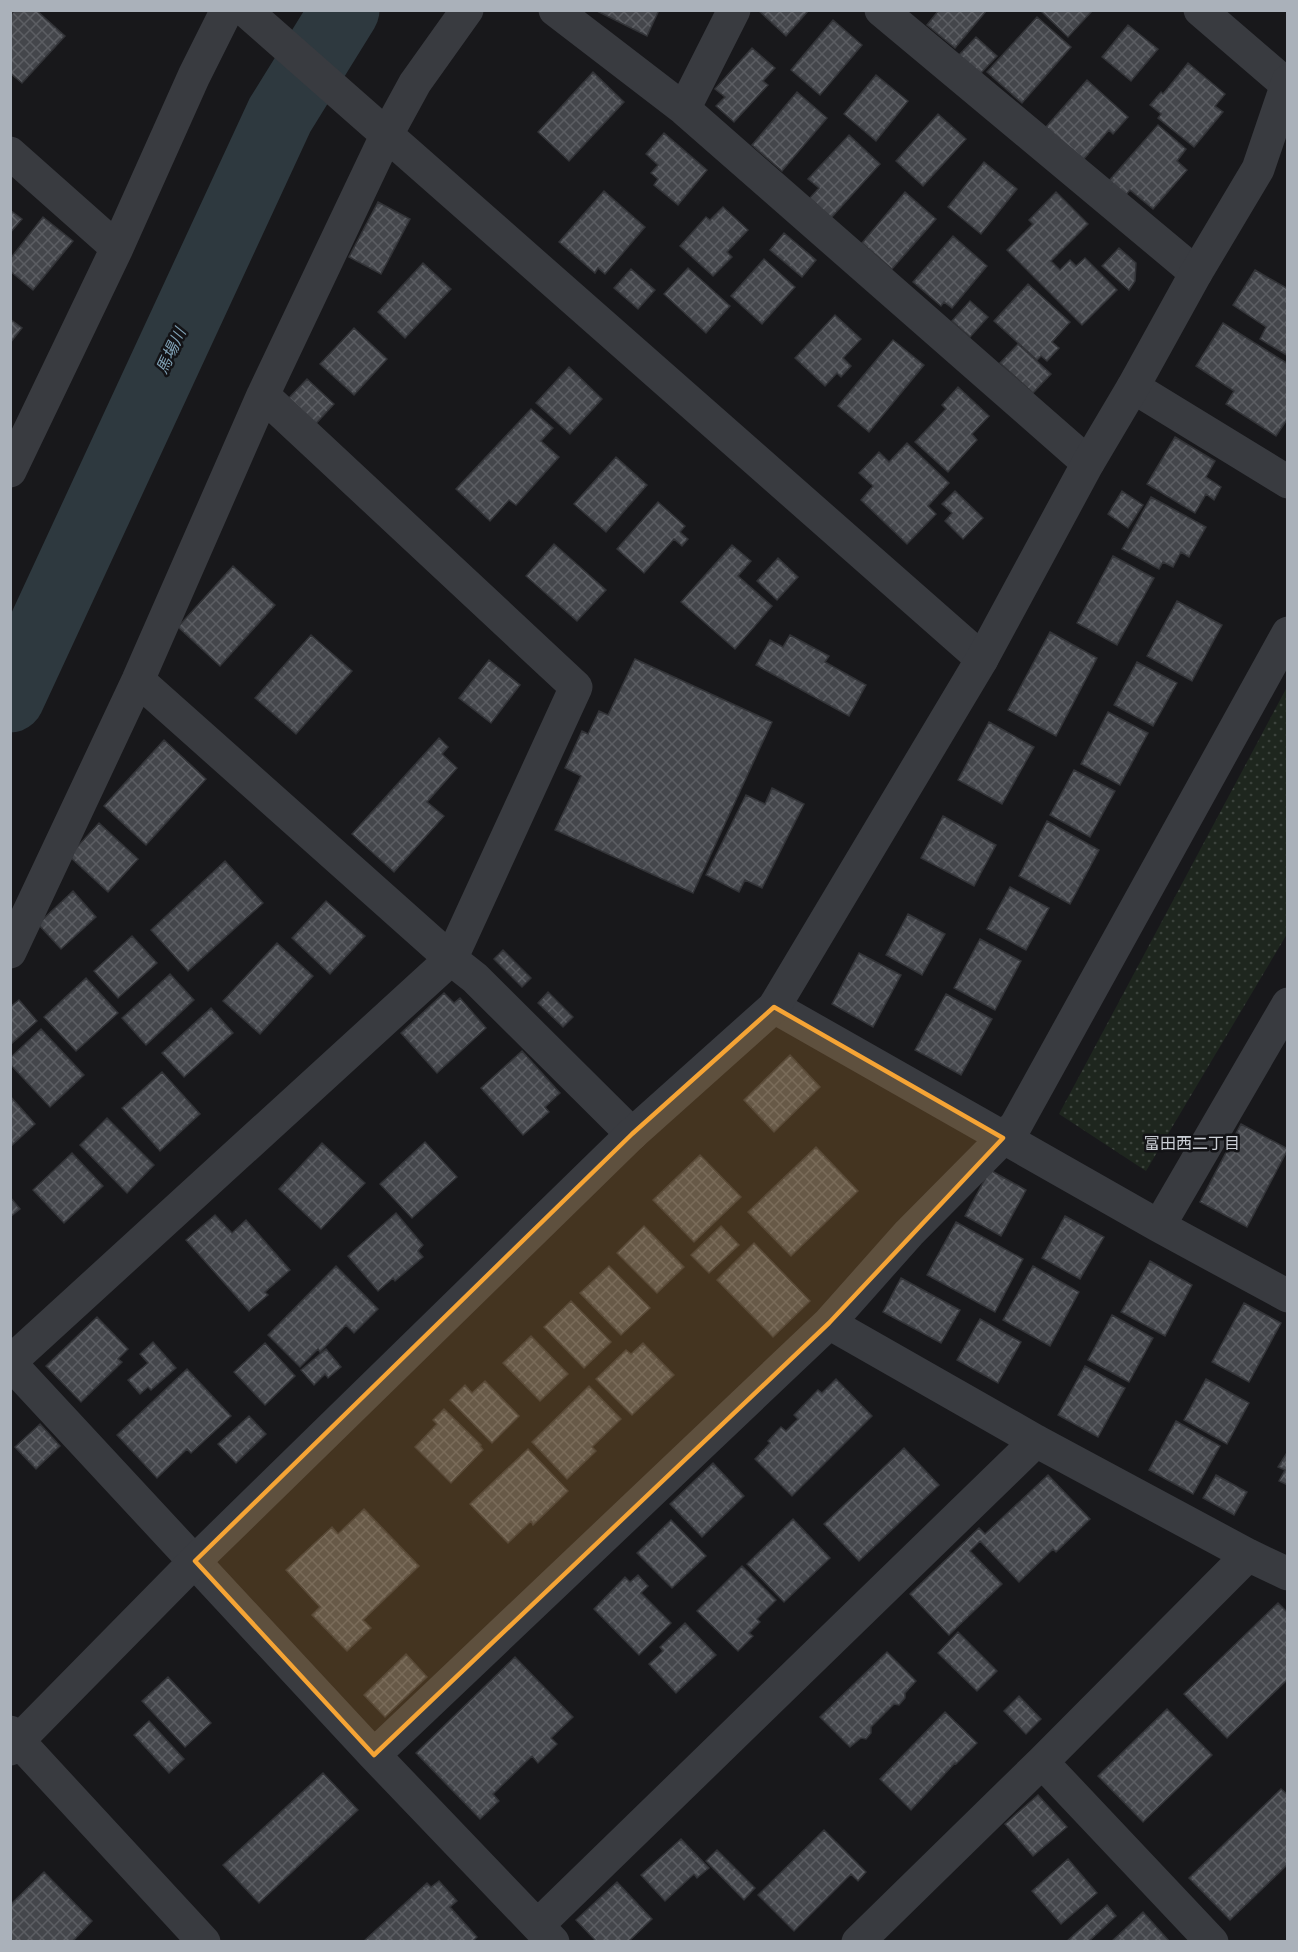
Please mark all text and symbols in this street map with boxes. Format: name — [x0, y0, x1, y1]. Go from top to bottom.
water label: 馬場川 — [152, 323, 191, 377]
district label: 富田西二丁目 — [1144, 1134, 1240, 1153]

